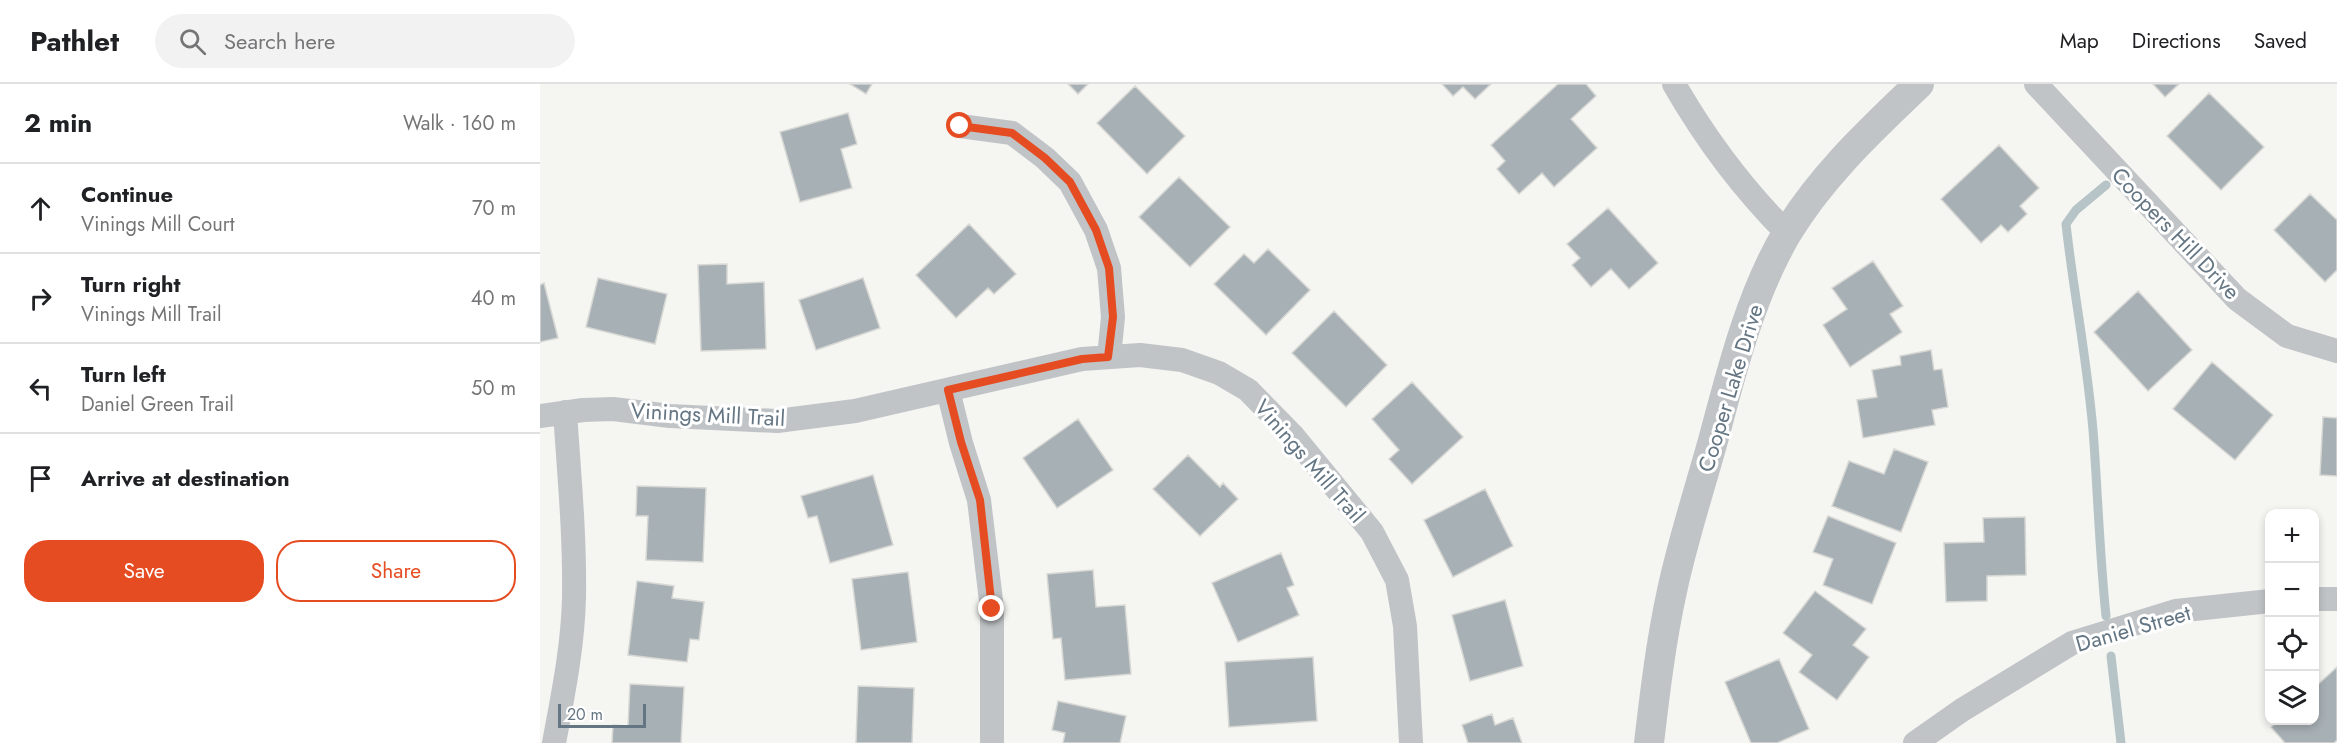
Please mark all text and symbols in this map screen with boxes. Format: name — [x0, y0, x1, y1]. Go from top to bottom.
search box — [155, 14, 575, 68]
text: Pathlet — [30, 21, 119, 62]
icon: search — [176, 25, 209, 58]
text: Search here — [224, 25, 335, 57]
text: Map — [2060, 26, 2099, 56]
text: Directions — [2132, 26, 2221, 56]
text: Saved — [2254, 26, 2307, 56]
text: 2 min — [24, 104, 92, 142]
text: Walk · 160 m — [403, 109, 516, 138]
route start — [946, 112, 972, 138]
street label: Coopers Hill Drive — [2104, 160, 2248, 306]
text: Continue — [81, 178, 173, 210]
icon: ahead — [24, 192, 57, 225]
text: 70 m — [472, 194, 516, 223]
text: Vinings Mill Court — [81, 210, 234, 239]
text: Turn right — [81, 268, 181, 300]
icon: right — [24, 282, 57, 315]
text: 40 m — [471, 284, 516, 313]
text: Vinings Mill Trail — [81, 300, 222, 329]
street label: Cooper Lake Drive — [1689, 300, 1771, 476]
text: Turn left — [81, 358, 166, 390]
icon: left — [24, 372, 57, 405]
text: 50 m — [471, 374, 516, 403]
text: Daniel Green Trail — [81, 390, 234, 419]
street label: Vinings Mill Trail — [1247, 392, 1373, 530]
street label: Vinings Mill Trail — [630, 394, 786, 434]
icon: arrive — [24, 462, 57, 495]
text: Arrive at destination — [81, 462, 290, 494]
map controls — [2265, 509, 2319, 725]
button: + — [2265, 509, 2319, 563]
button: Save — [24, 540, 264, 602]
button: Share — [276, 540, 516, 602]
button: − — [2265, 563, 2319, 617]
route end — [978, 595, 1004, 621]
street label: Daniel Street — [2072, 596, 2195, 660]
button: locate — [2265, 617, 2319, 671]
button: layers — [2265, 671, 2319, 725]
scale bar — [558, 701, 646, 728]
text: 20 m — [567, 703, 603, 726]

